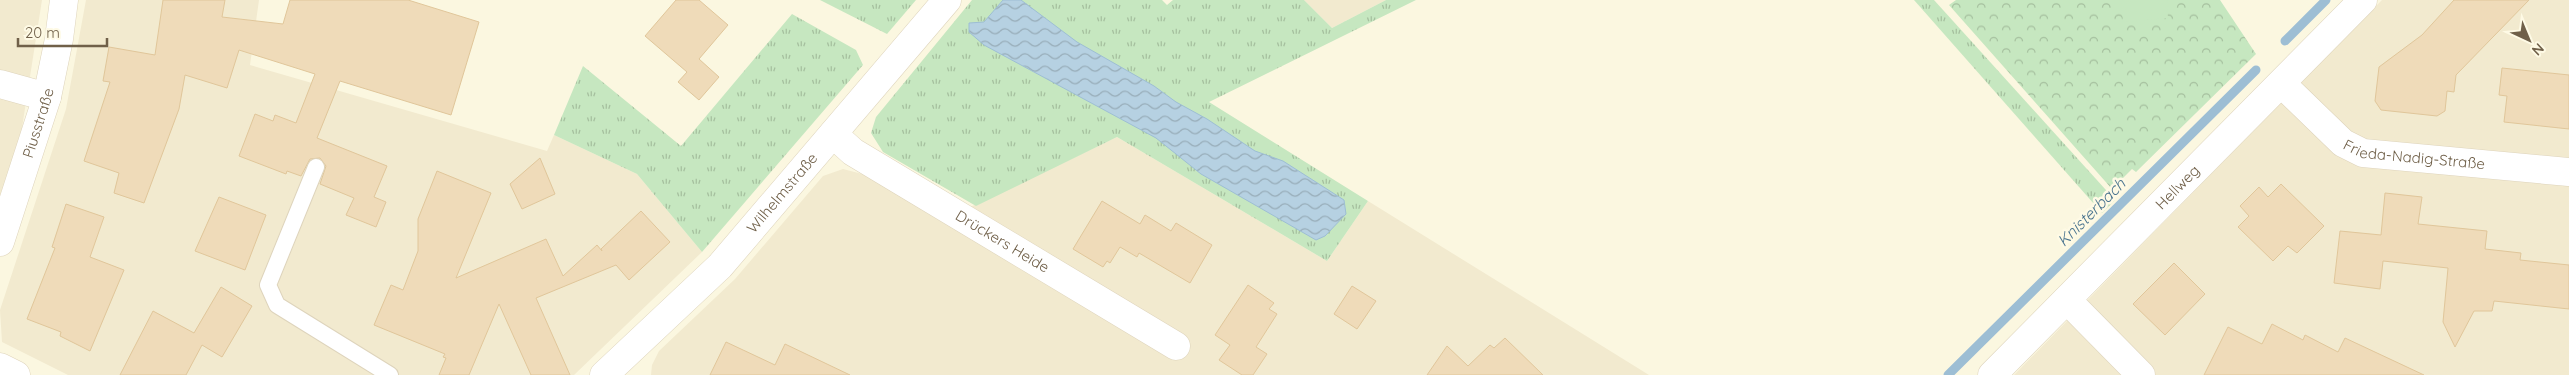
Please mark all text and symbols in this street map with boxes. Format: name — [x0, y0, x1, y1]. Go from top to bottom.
scale bar — [18, 15, 106, 47]
north arrow — [2504, 15, 2554, 65]
text: 20 m — [25, 23, 60, 42]
text: N — [2528, 39, 2548, 59]
street label: Piusstraße — [18, 86, 58, 160]
street label: Frieda-Nadig-Straße — [2340, 135, 2486, 173]
street label: Wilhelmstraße — [742, 149, 821, 237]
street label: Hellweg — [2151, 161, 2203, 213]
water label: Knisterbach — [2053, 173, 2130, 250]
street label: Drückers Heide — [952, 206, 1053, 277]

